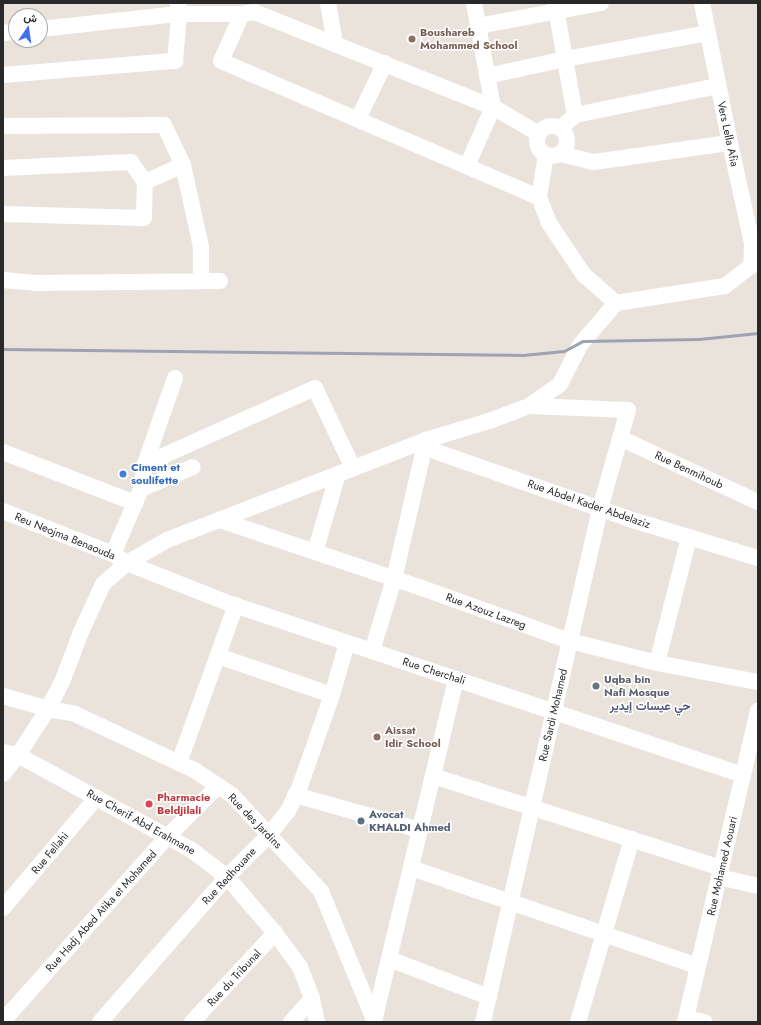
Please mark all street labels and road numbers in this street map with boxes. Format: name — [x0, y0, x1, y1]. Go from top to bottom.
street label: Vers Lella Afia — [715, 100, 741, 168]
street label: Rue Benmihoub — [653, 448, 725, 492]
street label: Rue Abdel Kader Abdelaziz — [526, 477, 652, 531]
street label: Reu Neojma Benaouda — [13, 510, 117, 562]
street label: Rue Azouz Lazreg — [444, 590, 528, 632]
street label: Rue Cherchali — [401, 655, 467, 687]
street label: Rue Sardi Mohamed — [536, 667, 570, 763]
street label: Rue Cherif Abd Erahmane — [84, 787, 198, 857]
street label: Rue des Jardins — [225, 791, 285, 851]
street label: Rue Mohamed Aouari — [704, 815, 740, 917]
street label: Rue Fellahi — [29, 829, 71, 877]
street label: Rue Redhouane — [199, 845, 259, 907]
street label: Rue Hadj Abed Atika et Mohamed — [43, 847, 159, 975]
street label: Rue du Tribunal — [204, 947, 264, 1009]

